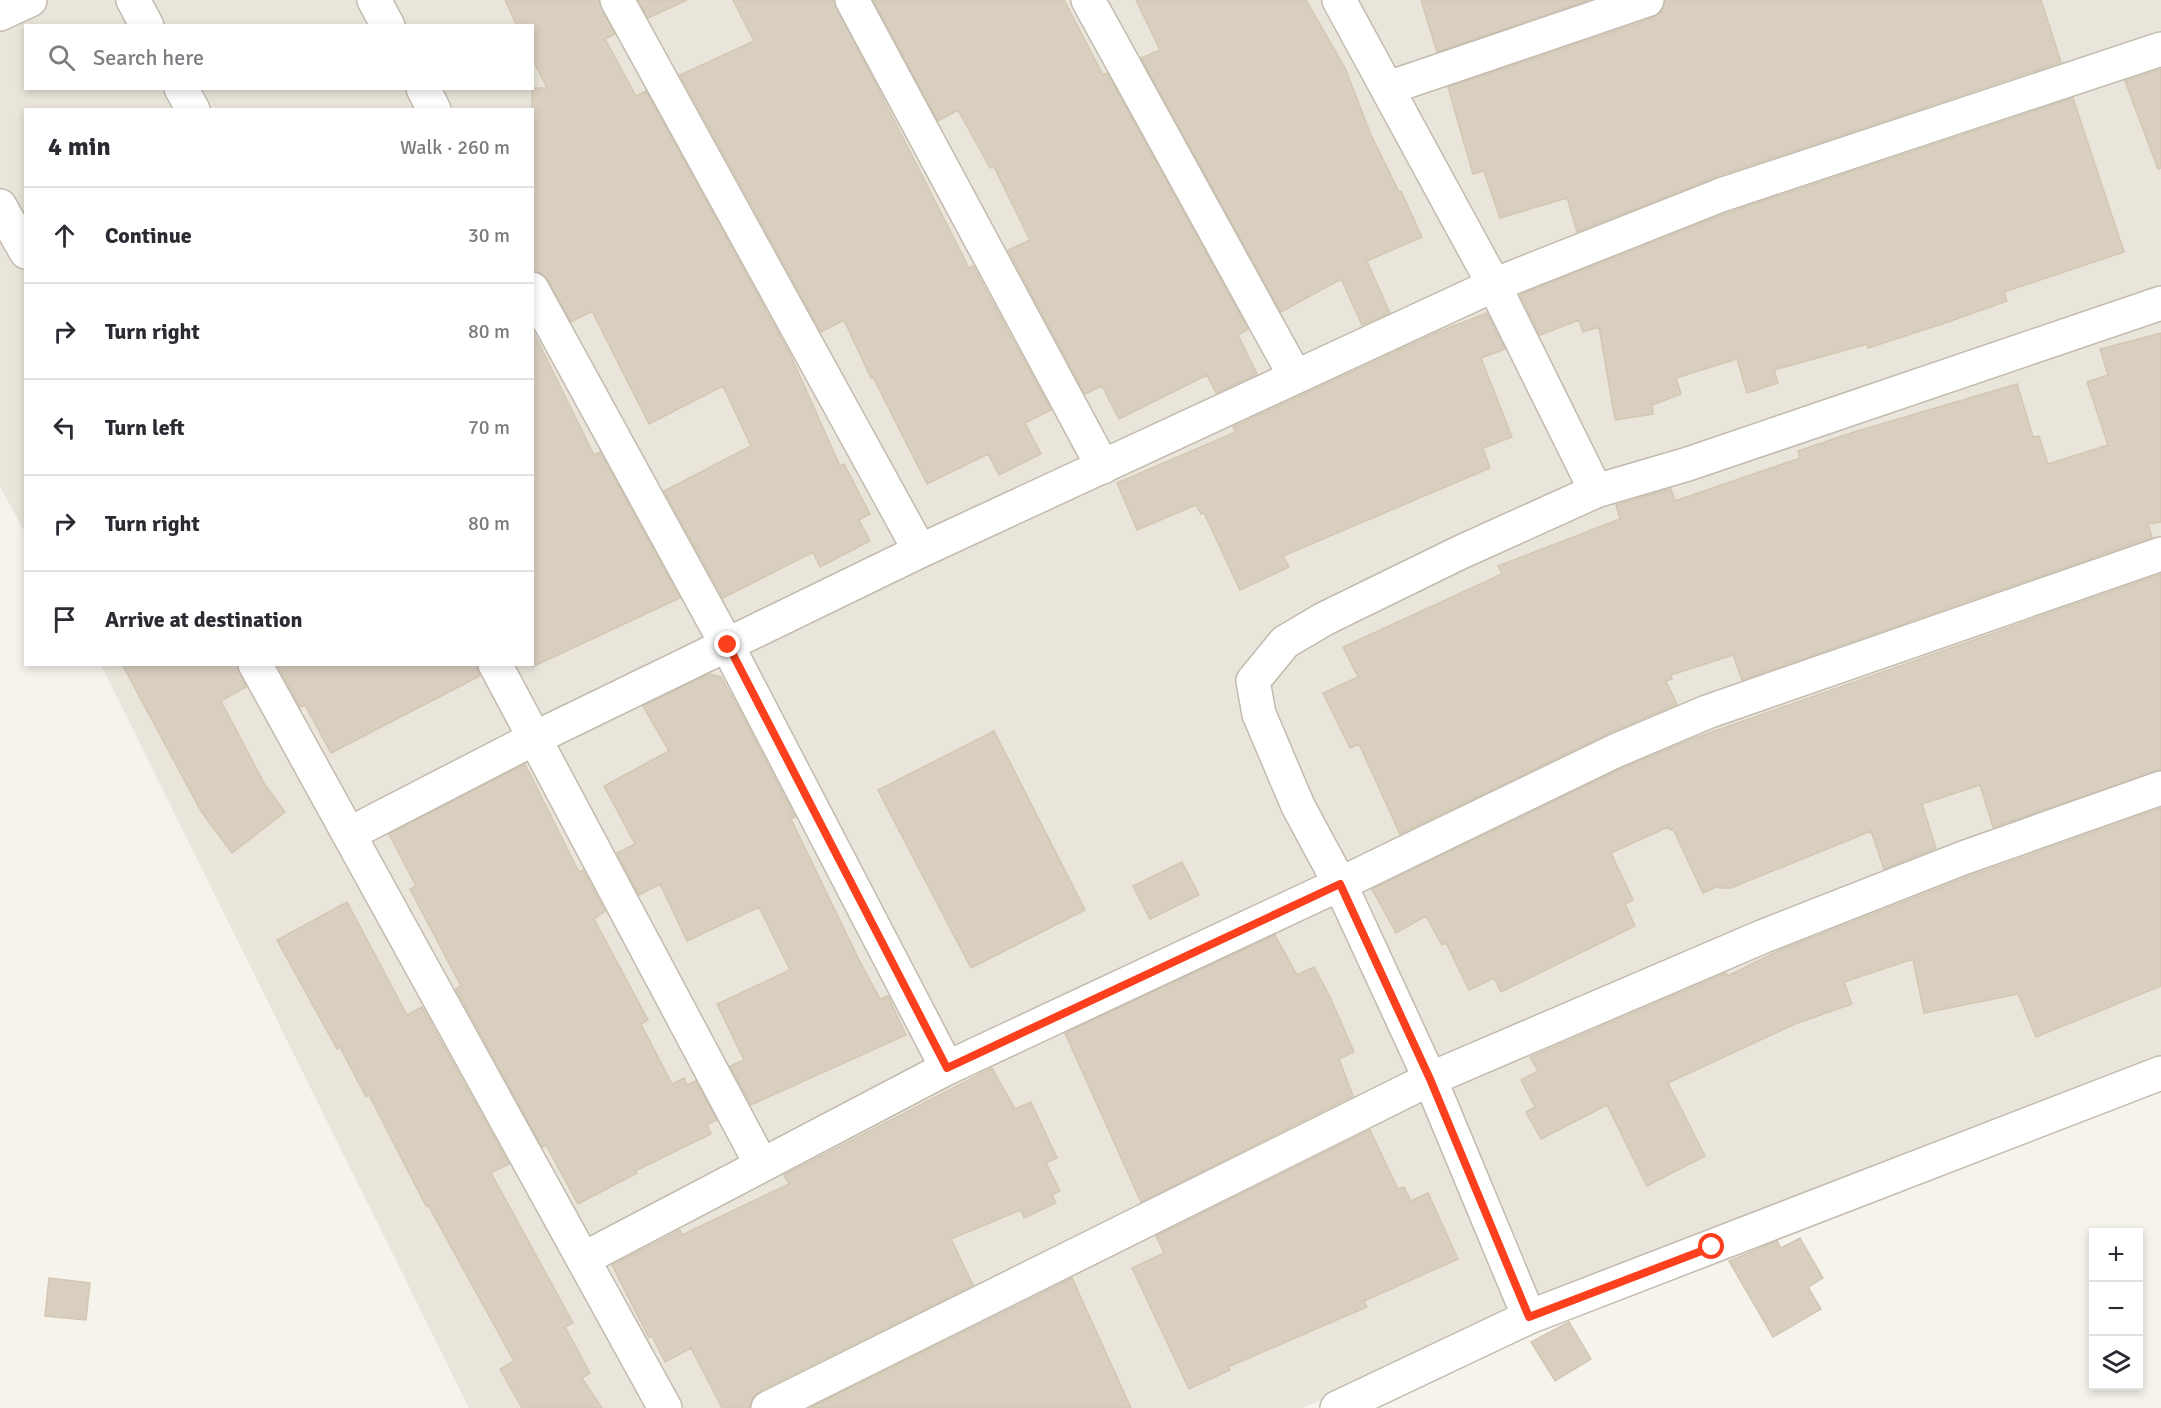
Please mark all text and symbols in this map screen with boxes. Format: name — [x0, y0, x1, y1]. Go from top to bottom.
search box — [24, 24, 534, 90]
icon: search — [45, 41, 78, 74]
text: Search here — [93, 44, 204, 71]
text: 4 min — [48, 131, 111, 163]
text: Walk · 260 m — [400, 135, 510, 160]
icon: ahead — [48, 219, 81, 252]
text: Continue — [105, 222, 192, 249]
text: 30 m — [468, 223, 510, 248]
icon: right — [48, 315, 81, 348]
text: Turn right — [105, 318, 200, 345]
text: 80 m — [468, 319, 510, 344]
icon: left — [48, 411, 81, 444]
text: Turn left — [105, 414, 185, 441]
text: 70 m — [468, 415, 510, 440]
icon: right — [48, 507, 81, 540]
text: Turn right — [105, 510, 200, 537]
text: 80 m — [468, 511, 510, 536]
icon: arrive — [48, 603, 81, 636]
text: Arrive at destination — [105, 606, 302, 633]
route end — [714, 631, 740, 657]
map controls — [2089, 1228, 2143, 1390]
button: + — [2089, 1228, 2143, 1282]
route start — [1698, 1233, 1724, 1259]
button: − — [2089, 1282, 2143, 1336]
button: layers — [2089, 1336, 2143, 1390]

